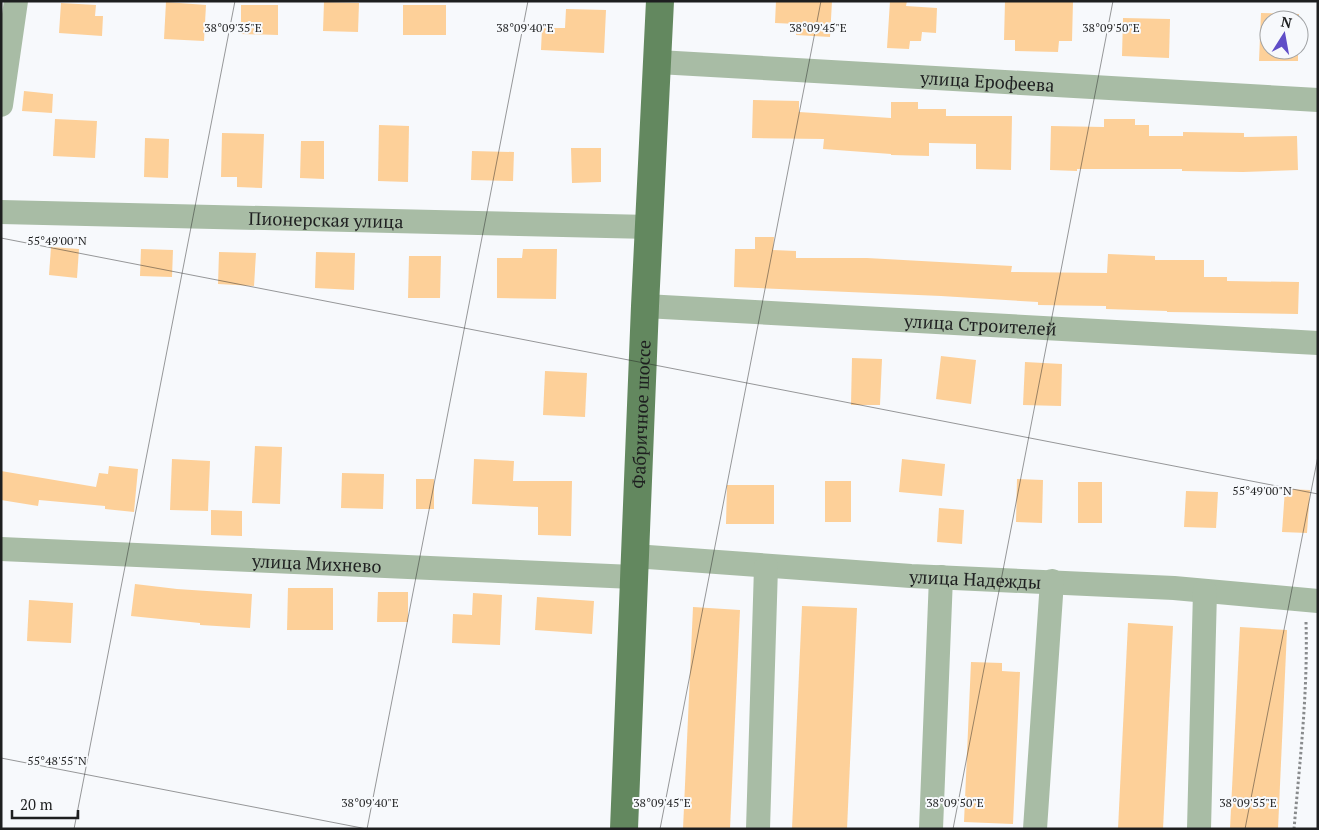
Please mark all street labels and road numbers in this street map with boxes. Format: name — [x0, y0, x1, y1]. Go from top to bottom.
street label: улица Ерофеева — [919, 65, 1055, 97]
street label: Пионерская улица — [248, 206, 404, 233]
street label: улица Строителей — [903, 308, 1057, 341]
street label: Фабричное шоссе — [626, 339, 656, 489]
street label: улица Михнево — [250, 548, 382, 578]
street label: улица Надежды — [908, 564, 1042, 594]

